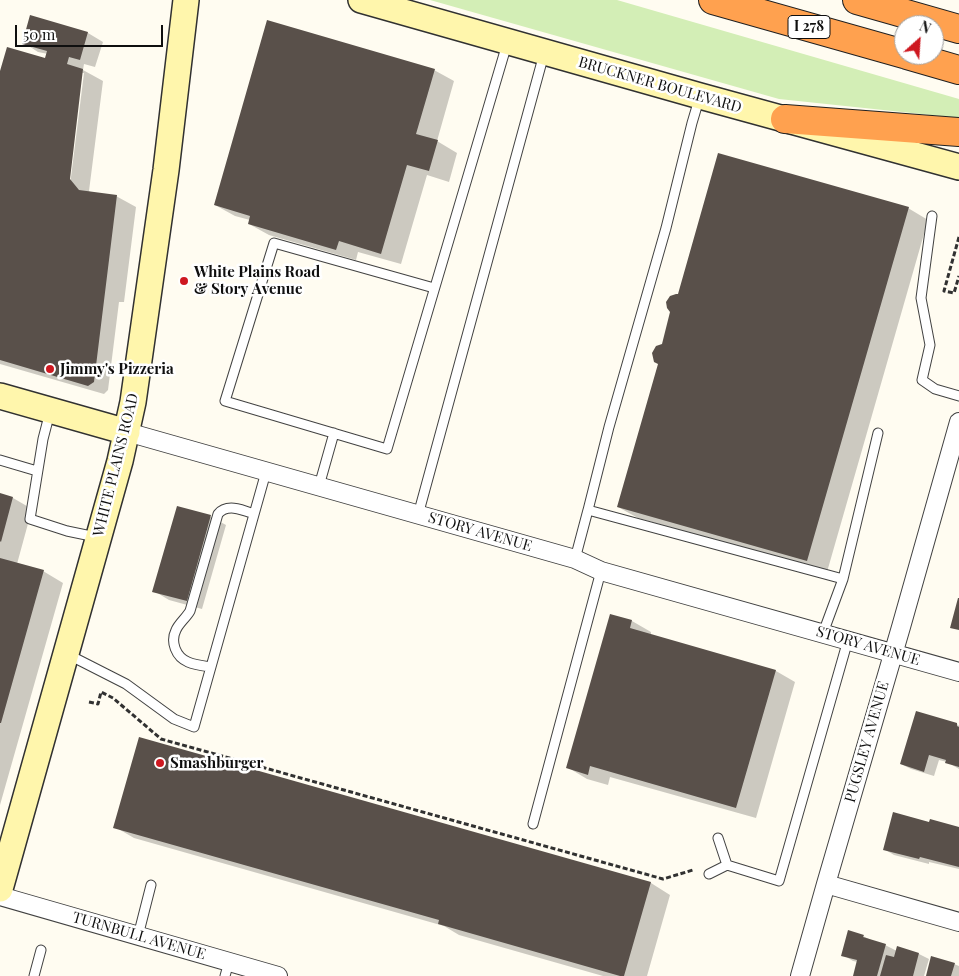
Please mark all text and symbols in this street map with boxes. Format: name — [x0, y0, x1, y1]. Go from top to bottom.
scale bar — [18, 15, 165, 47]
north arrow — [894, 15, 944, 65]
road number: I 278 — [788, 16, 830, 38]
text: N — [917, 16, 934, 38]
text: 50 m — [23, 24, 55, 44]
street label: BRUCKNER BOULEVARD — [576, 53, 744, 117]
place label: White Plains Road & Story Avenue — [194, 263, 320, 298]
marker: White Plains Road & Story Avenue — [178, 275, 190, 287]
place label: Jimmy's Pizzeria — [60, 360, 174, 378]
marker: Jimmy's Pizzeria — [44, 363, 56, 375]
street label: WHITE PLAINS ROAD — [89, 391, 143, 539]
street label: STORY AVENUE — [426, 509, 534, 555]
street label: STORY AVENUE — [814, 623, 922, 669]
street label: PUGSLEY AVENUE — [841, 679, 893, 805]
place label: Smashburger — [170, 754, 264, 772]
marker: Smashburger — [154, 757, 166, 769]
street label: TURNBULL AVENUE — [70, 908, 208, 964]

